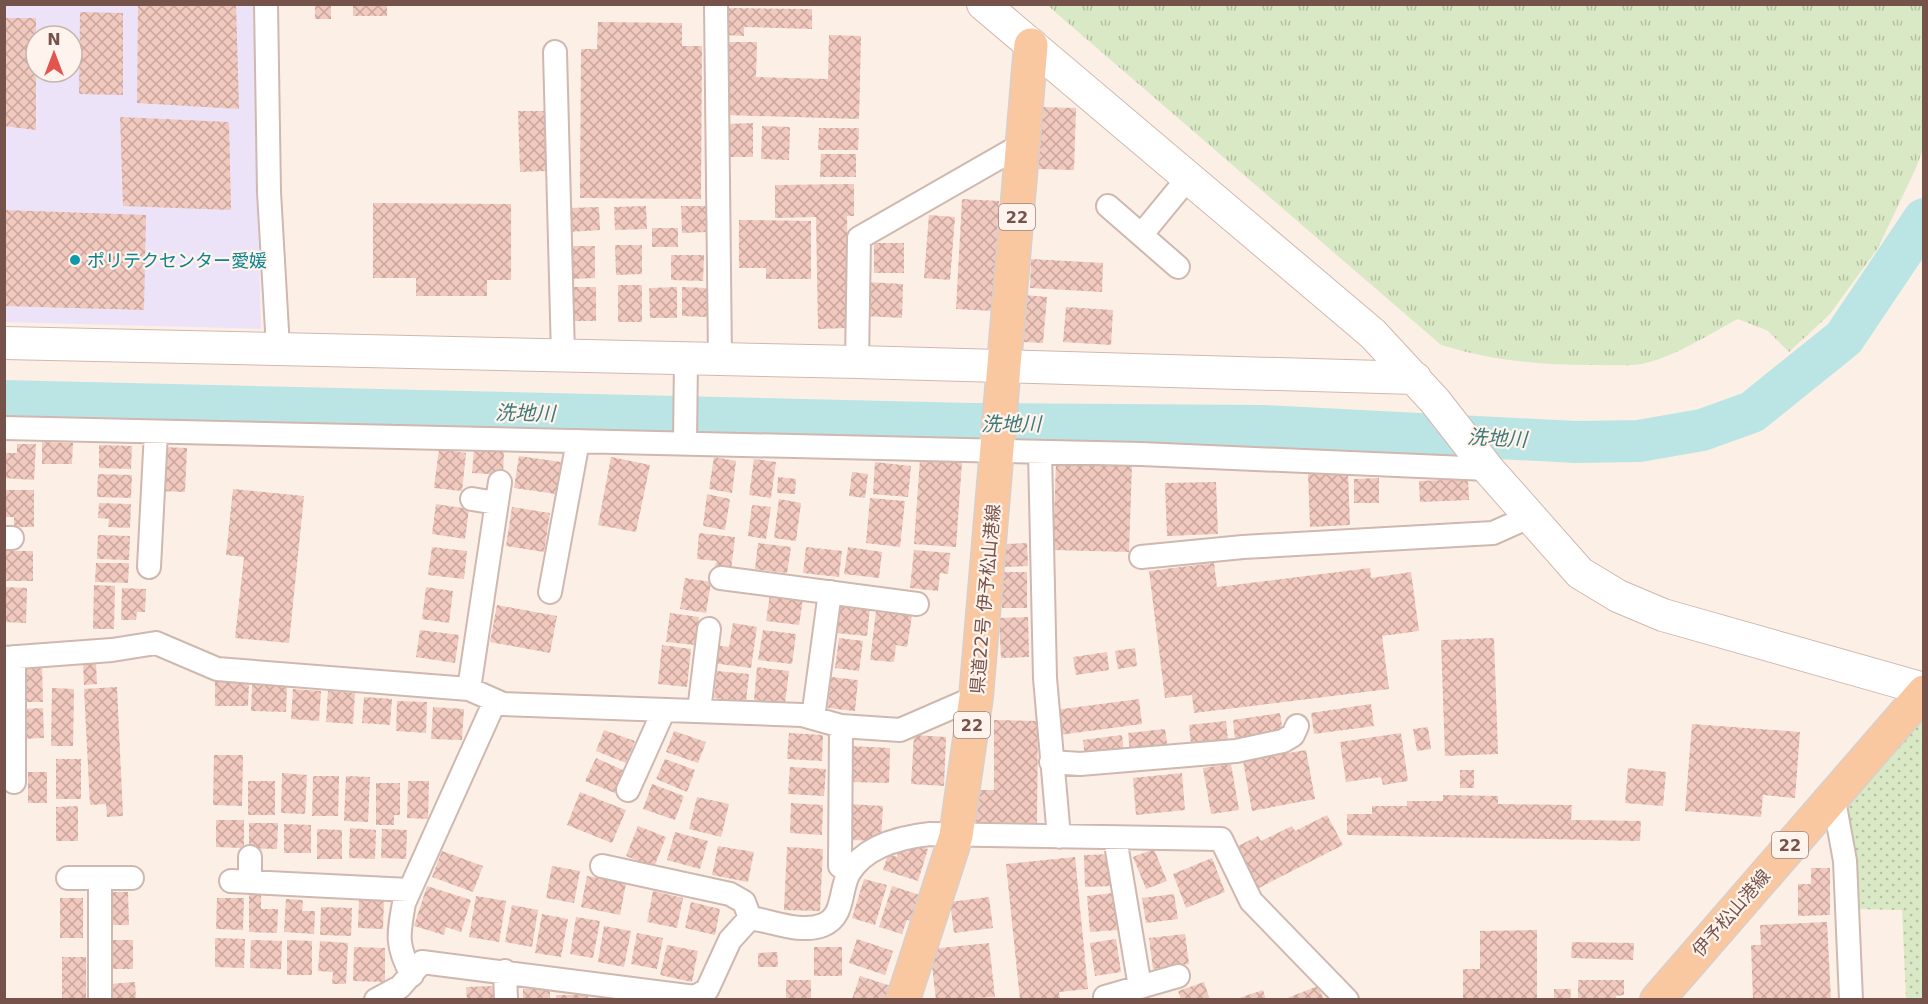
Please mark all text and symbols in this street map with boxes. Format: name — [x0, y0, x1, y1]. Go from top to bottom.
north arrow — [24, 24, 84, 84]
text: N — [47, 30, 61, 49]
road number: 22 — [999, 204, 1035, 230]
place label: ポリテクセンター愛媛 — [87, 250, 267, 271]
marker: ポリテクセンター愛媛 — [68, 253, 82, 267]
water label: 洗地川 — [495, 400, 557, 426]
water label: 洗地川 — [981, 412, 1043, 436]
water label: 洗地川 — [1466, 424, 1530, 452]
street label: 県道22号 伊予松山港線 — [966, 503, 1004, 695]
road number: 22 — [954, 712, 990, 738]
road number: 22 — [1772, 832, 1808, 858]
street label: 伊予松山港線 — [1688, 865, 1774, 961]

